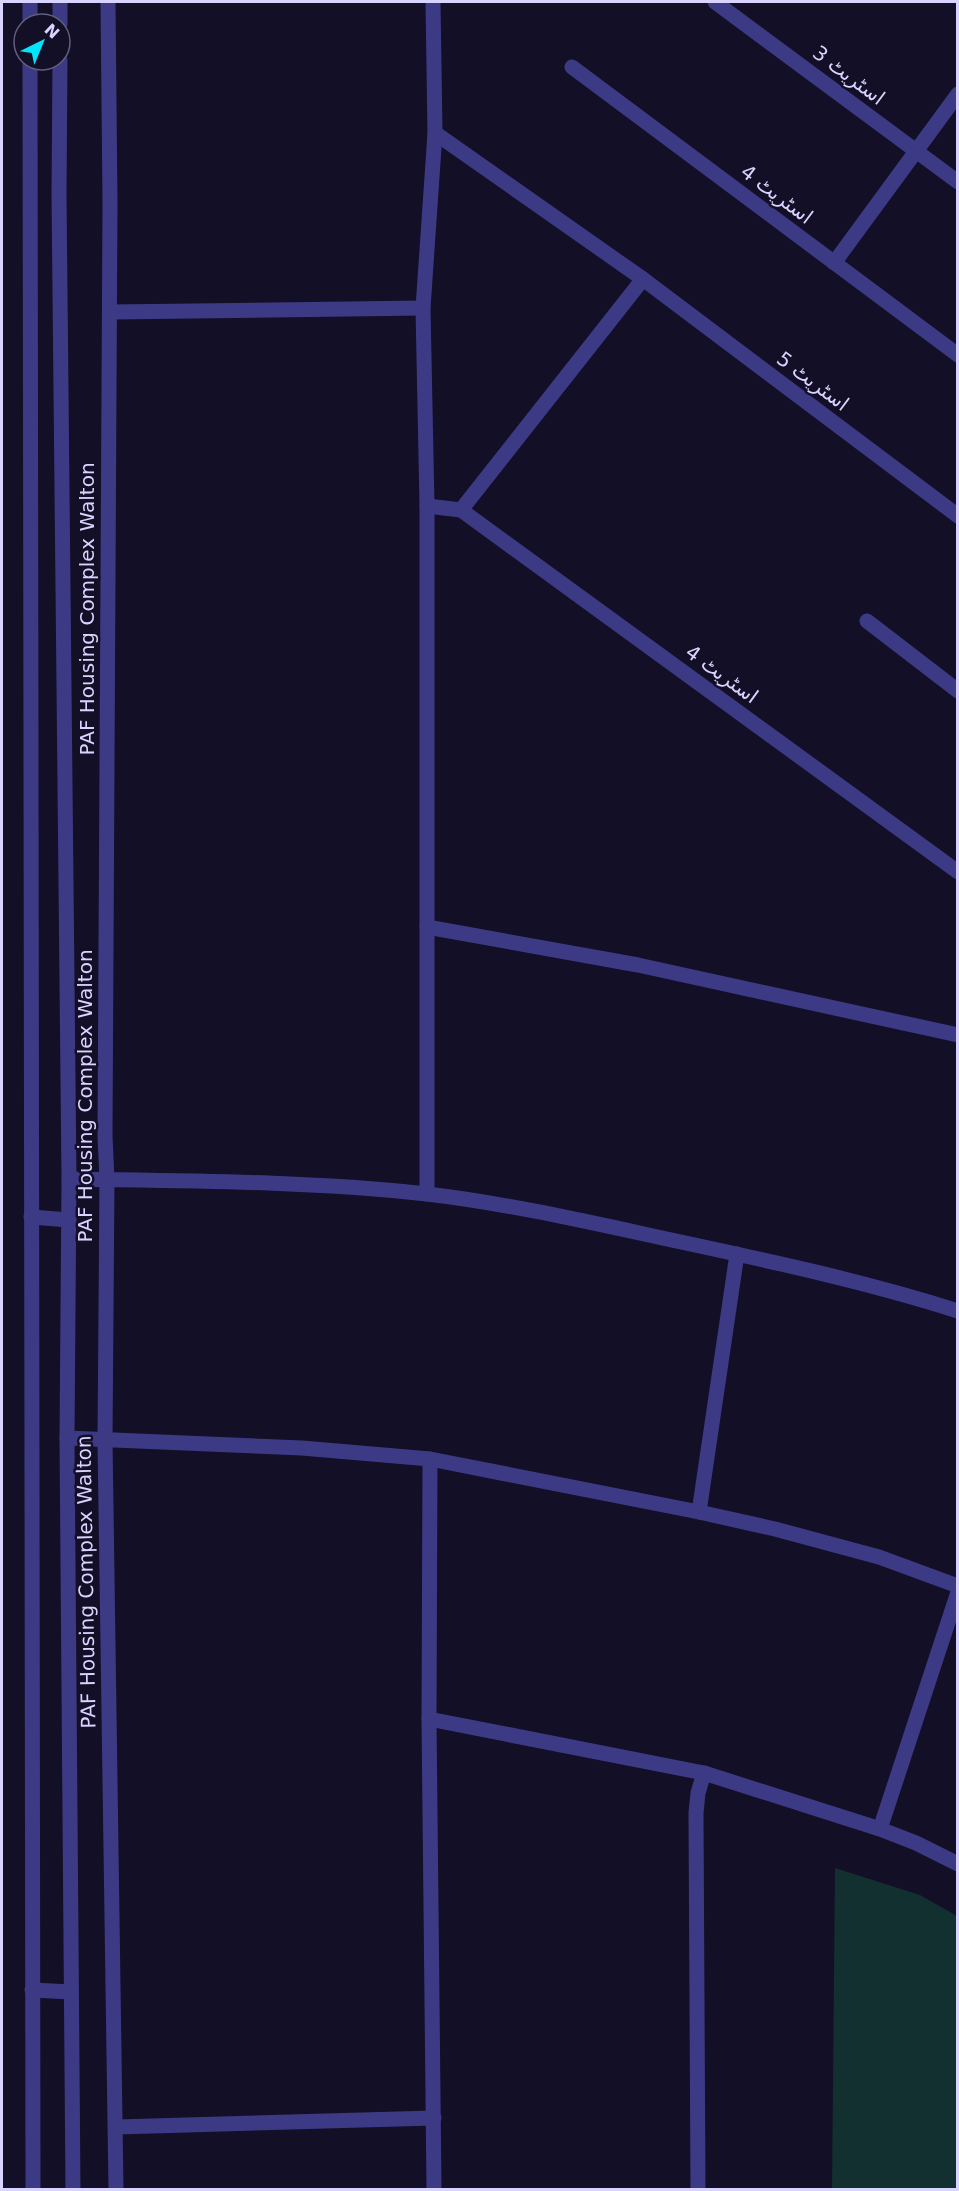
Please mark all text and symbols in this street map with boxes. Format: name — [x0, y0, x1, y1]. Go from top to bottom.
north arrow — [12, 12, 72, 72]
text: N — [41, 20, 63, 43]
street label: اسٹریٹ 3 — [808, 40, 890, 110]
street label: اسٹریٹ 4 — [736, 159, 818, 229]
street label: اسٹریٹ 5 — [772, 346, 854, 416]
street label: PAF Housing Complex Walton — [75, 462, 99, 756]
street label: اسٹریٹ 4 — [681, 640, 763, 708]
street label: PAF Housing Complex Walton — [73, 949, 97, 1243]
street label: PAF Housing Complex Walton — [71, 1435, 101, 1729]

